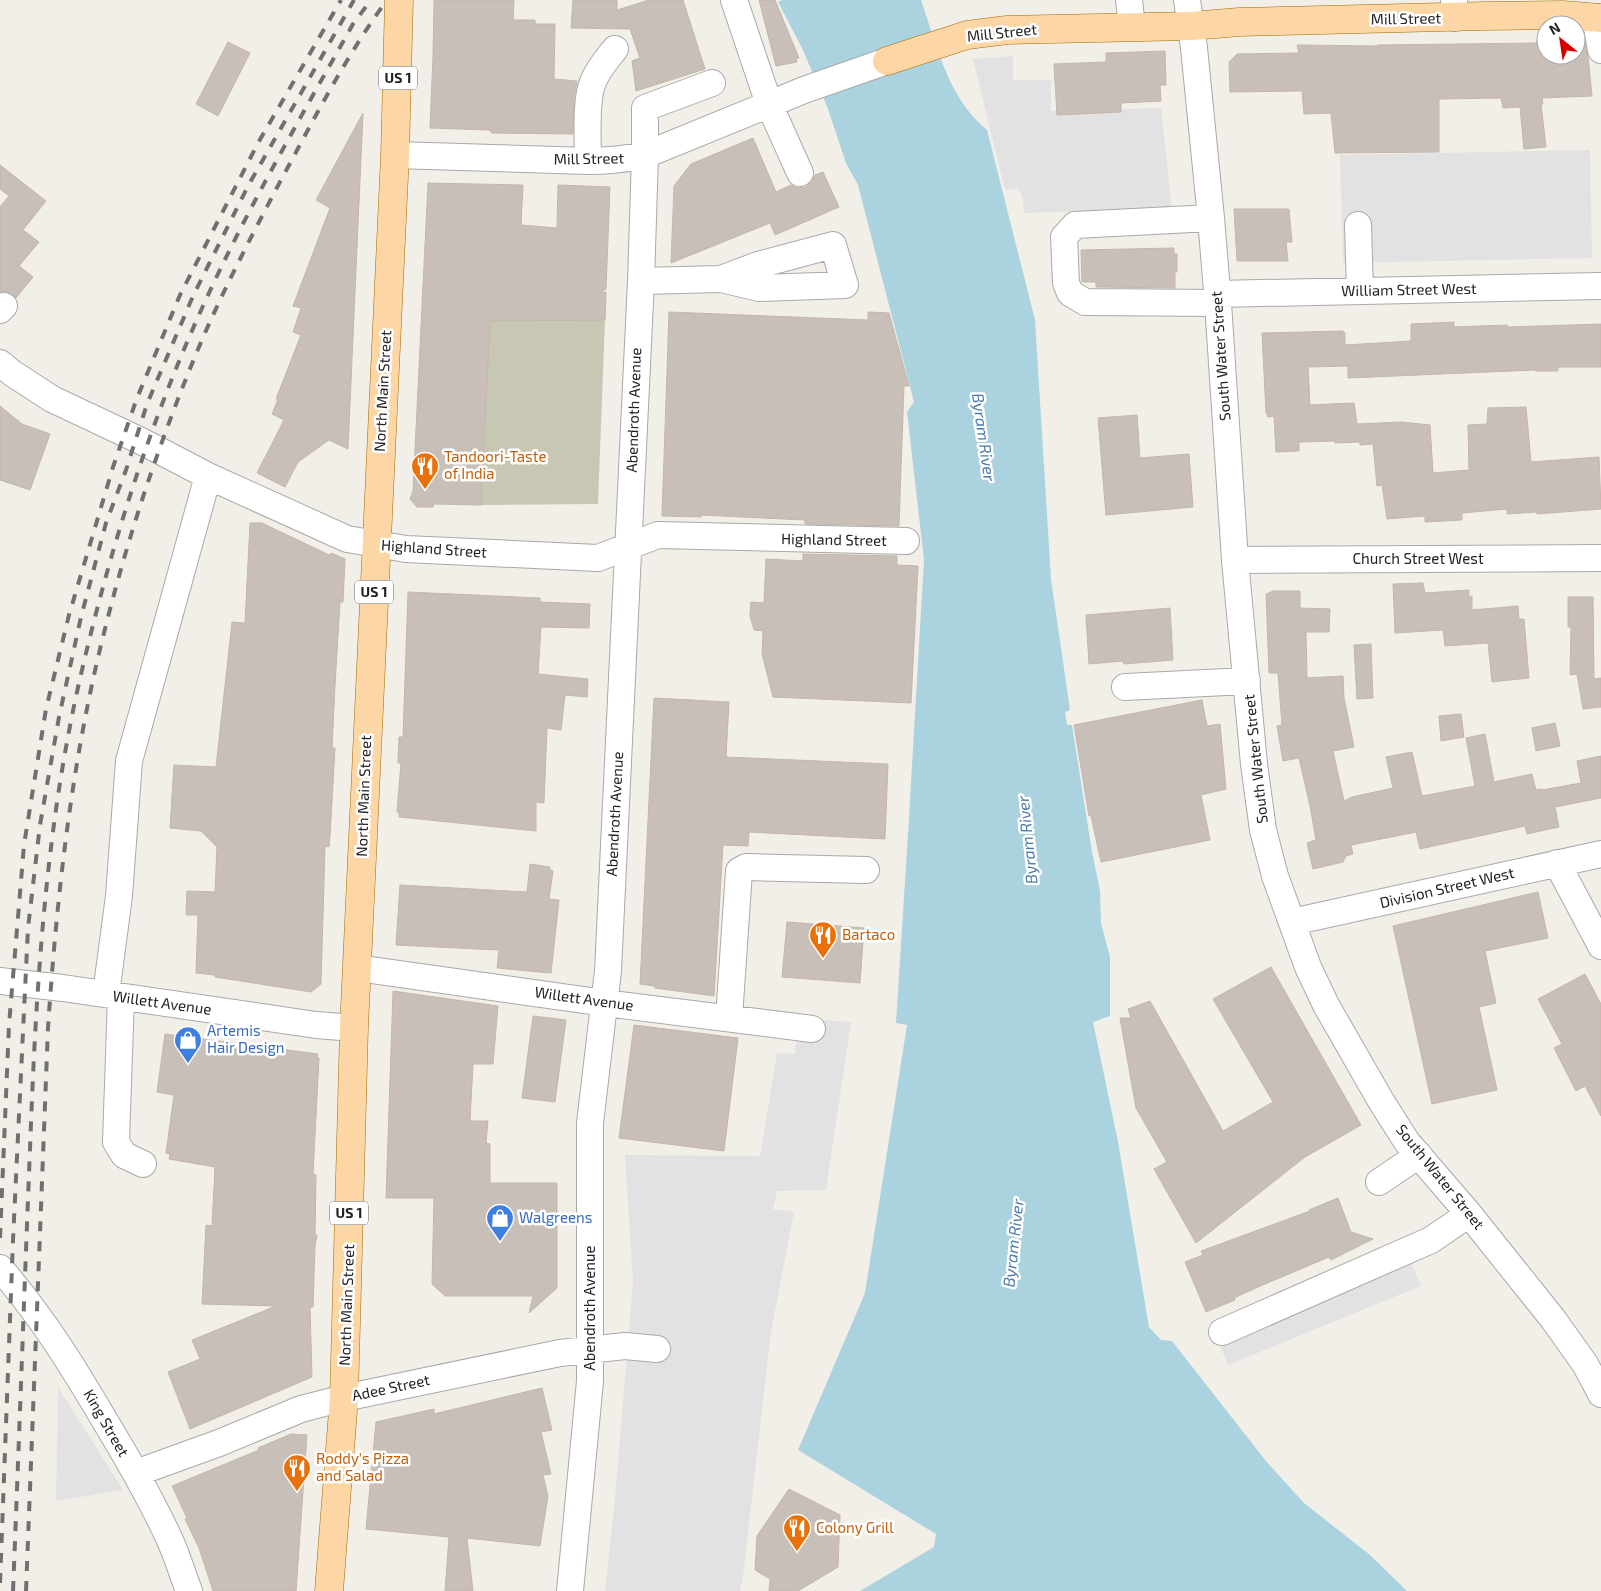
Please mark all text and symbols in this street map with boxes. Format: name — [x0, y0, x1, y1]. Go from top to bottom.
street label: Mill Street — [1371, 8, 1442, 28]
north arrow — [1536, 15, 1586, 65]
text: N — [1546, 18, 1563, 38]
street label: Mill Street — [966, 19, 1038, 45]
road number: US 1 — [379, 66, 417, 90]
street label: Mill Street — [554, 148, 625, 168]
street label: William Street West — [1341, 279, 1477, 299]
street label: South Water Street — [1206, 290, 1234, 421]
street label: North Main Street — [370, 329, 394, 452]
street label: Abendroth Avenue — [622, 347, 644, 473]
water label: Byram River — [968, 392, 1000, 483]
place label: Tandoori-Taste of India — [444, 447, 546, 482]
restaurant icon: Tandoori-Taste of India — [410, 451, 440, 490]
street label: Highland Street — [781, 529, 887, 549]
street label: Highland Street — [381, 535, 488, 561]
street label: Church Street West — [1352, 549, 1484, 567]
road number: US 1 — [355, 580, 393, 604]
street label: South Water Street — [1239, 693, 1271, 825]
street label: North Main Street — [352, 735, 374, 857]
street label: Abendroth Avenue — [602, 751, 626, 877]
water label: Byram River — [1012, 794, 1042, 885]
street label: Division Street West — [1378, 863, 1516, 911]
restaurant icon: Bartaco — [808, 920, 838, 959]
place label: Bartaco — [842, 925, 895, 943]
street label: Willett Avenue — [534, 982, 635, 1014]
street label: Willett Avenue — [112, 986, 213, 1018]
place label: Artemis Hair Design — [207, 1021, 284, 1056]
shop icon: Artemis Hair Design — [173, 1025, 203, 1064]
street label: South Water Street — [1393, 1120, 1489, 1233]
water label: Byram River — [998, 1197, 1028, 1288]
road number: US 1 — [330, 1202, 368, 1224]
shop icon: Walgreens — [485, 1203, 515, 1242]
place label: Walgreens — [519, 1208, 592, 1226]
street label: North Main Street — [335, 1244, 357, 1366]
street label: Abendroth Avenue — [580, 1245, 598, 1371]
street label: Adee Street — [350, 1370, 432, 1404]
street label: King Street — [80, 1386, 133, 1460]
place label: Roddy's Pizza and Salad — [316, 1449, 409, 1484]
restaurant icon: Roddy's Pizza and Salad — [282, 1453, 312, 1492]
restaurant icon: Colony Grill — [782, 1513, 812, 1552]
place label: Colony Grill — [816, 1518, 894, 1536]

